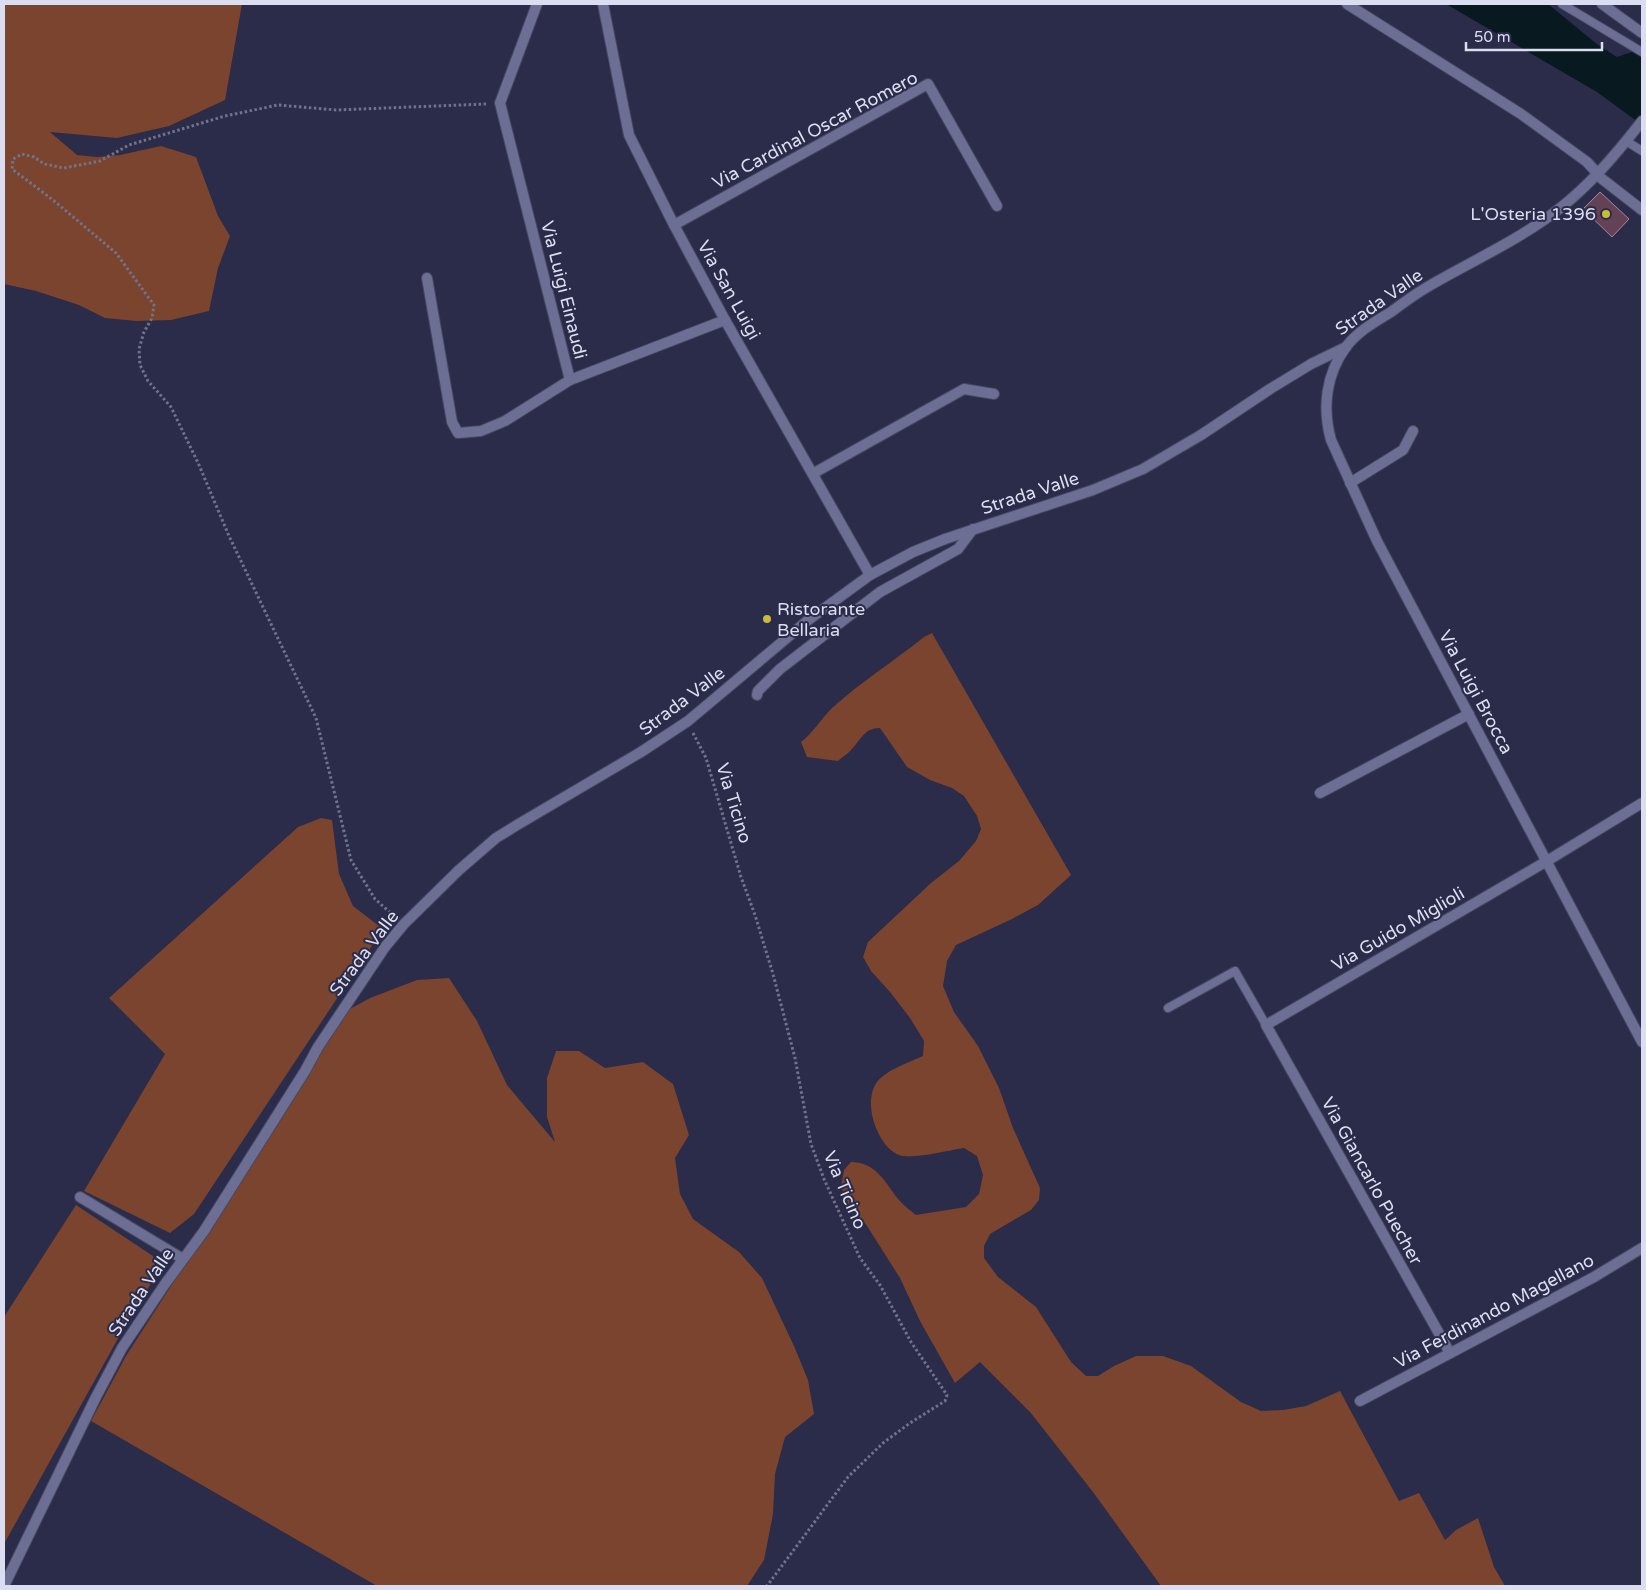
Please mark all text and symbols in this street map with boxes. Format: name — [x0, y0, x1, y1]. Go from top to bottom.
scale bar — [1466, 20, 1602, 52]
text: 50 m — [1474, 28, 1511, 46]
street label: Via Cardinal Oscar Romero — [709, 66, 921, 194]
place label: L'Osteria 1396 — [1470, 203, 1596, 225]
marker: L'Osteria 1396 — [1600, 208, 1612, 220]
street label: Via Luigi Einaudi — [536, 219, 592, 361]
street label: Via San Luigi — [693, 237, 765, 343]
street label: Strada Valle — [1331, 264, 1427, 340]
street label: Strada Valle — [978, 467, 1082, 519]
place label: Ristorante Bellaria — [777, 598, 865, 641]
marker: Ristorante Bellaria — [761, 613, 773, 625]
street label: Via Luigi Brocca — [1434, 626, 1518, 758]
street label: Strada Valle — [635, 662, 729, 740]
street label: Via Ticino — [711, 760, 757, 846]
street label: Via Guido Miglioli — [1328, 882, 1468, 976]
street label: Strada Valle — [325, 906, 403, 1000]
street label: Via Giancarlo Puecher — [1317, 1093, 1427, 1269]
street label: Via Ticino — [819, 1148, 871, 1232]
street label: Strada Valle — [103, 1244, 179, 1340]
street label: Via Ferdinando Magellano — [1390, 1249, 1598, 1373]

